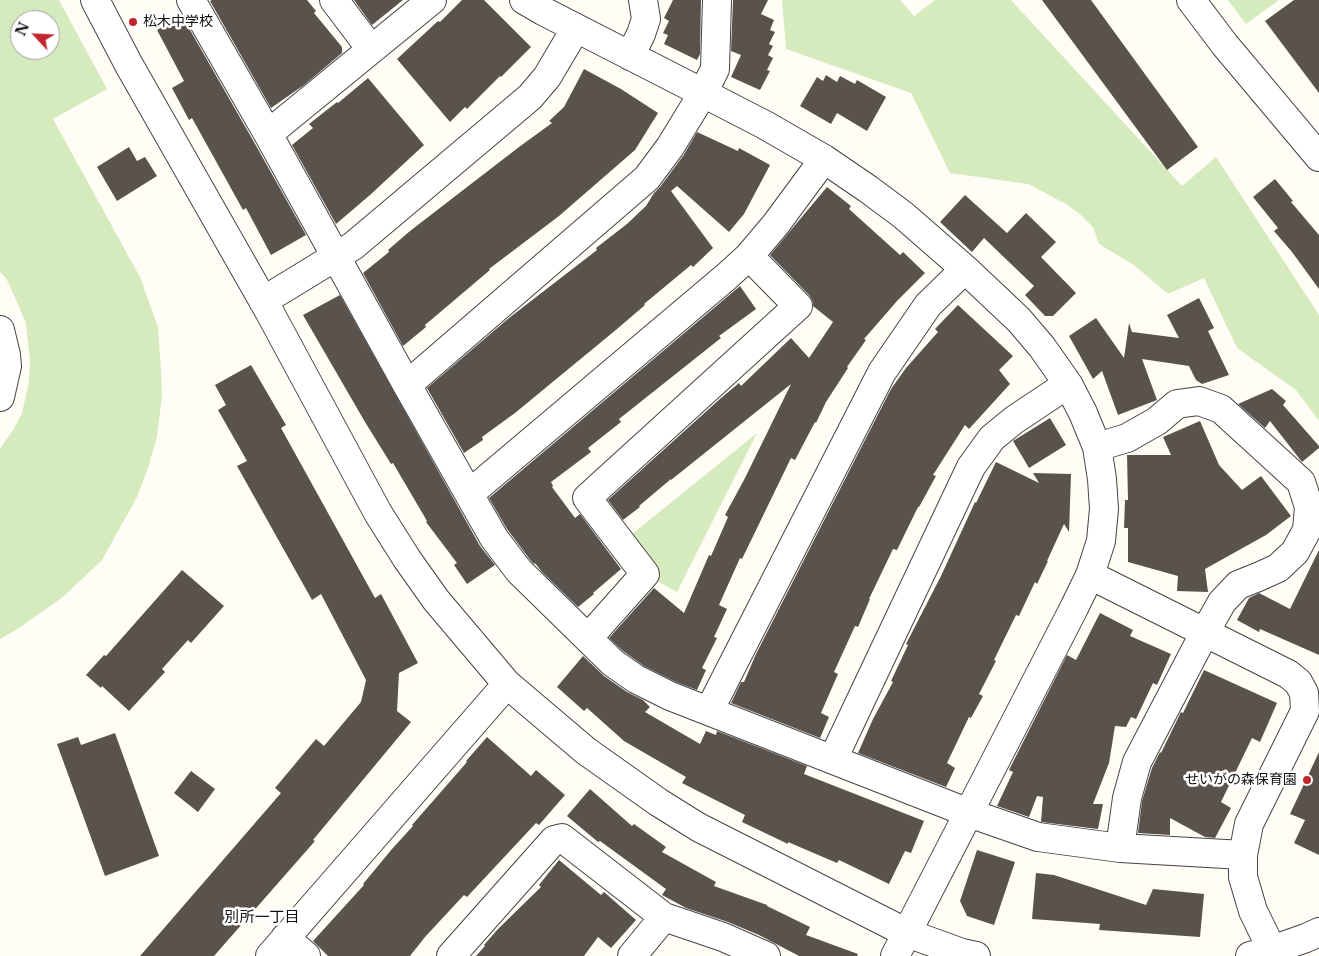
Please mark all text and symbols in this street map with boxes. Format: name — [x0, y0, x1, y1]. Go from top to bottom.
north arrow — [10, 10, 60, 60]
place label: 松木中学校 — [143, 14, 213, 30]
marker: 松木中学校 — [127, 16, 139, 28]
text: N — [11, 19, 33, 39]
place label: せいがの森保育園 — [1185, 772, 1297, 788]
marker: せいがの森保育園 — [1301, 774, 1313, 786]
district label: 別所一丁目 — [225, 909, 299, 927]

